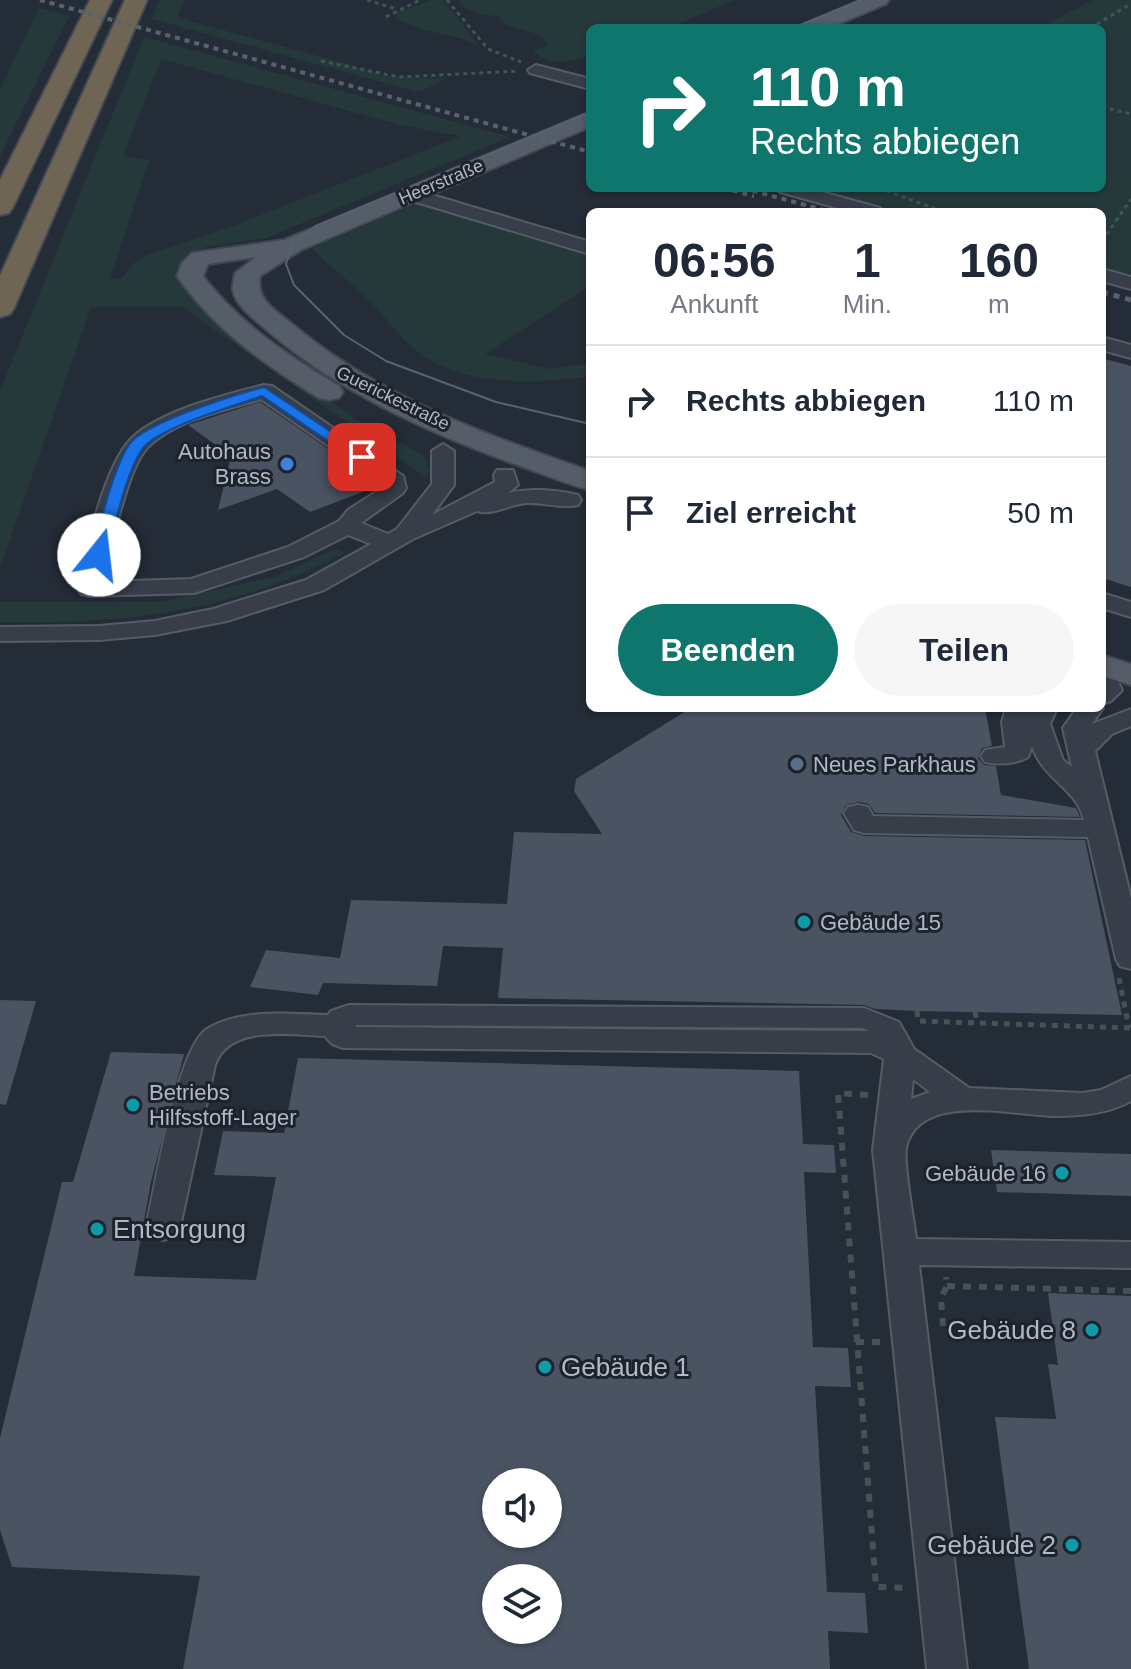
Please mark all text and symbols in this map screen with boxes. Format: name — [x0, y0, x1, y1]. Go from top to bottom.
text: 110 m — [750, 55, 906, 118]
icon: right — [618, 56, 722, 160]
text: Rechts abbiegen — [750, 121, 1020, 162]
street label: Heerstraße — [396, 155, 486, 209]
text: 06:56 — [653, 234, 776, 287]
text: 1 — [854, 234, 881, 287]
text: 160 — [959, 234, 1039, 287]
text: Ankunft — [670, 289, 758, 319]
text: Min. — [843, 289, 892, 319]
text: m — [988, 289, 1010, 319]
street label: Guerickestraße — [333, 362, 453, 434]
icon: right — [618, 379, 662, 423]
text: Rechts abbiegen — [686, 384, 926, 417]
text: 110 m — [993, 384, 1074, 417]
pin — [328, 423, 396, 491]
icon: arrive — [340, 435, 384, 479]
place label: Autohaus Brass — [178, 439, 271, 489]
marker: Autohaus Brass — [278, 455, 296, 473]
icon: arrive — [618, 491, 662, 535]
text: Ziel erreicht — [686, 496, 856, 529]
text: 50 m — [1007, 496, 1074, 529]
position arrow — [57, 513, 141, 597]
button: Beenden — [618, 604, 838, 696]
button: Teilen — [854, 604, 1074, 696]
place label: Neues Parkhaus — [813, 752, 976, 777]
marker: Neues Parkhaus — [788, 755, 806, 773]
place label: Gebäude 15 — [820, 910, 941, 935]
marker: Gebäude 15 — [795, 913, 813, 931]
place label: Betriebs Hilfsstoff-Lager — [149, 1080, 297, 1130]
marker: Betriebs Hilfsstoff-Lager — [124, 1096, 142, 1114]
place label: Gebäude 16 — [925, 1161, 1046, 1186]
marker: Gebäude 16 — [1053, 1164, 1071, 1182]
place label: Entsorgung — [113, 1214, 246, 1244]
marker: Entsorgung — [88, 1220, 106, 1238]
place label: Gebäude 8 — [947, 1315, 1076, 1345]
marker: Gebäude 8 — [1083, 1321, 1101, 1339]
place label: Gebäude 1 — [561, 1352, 690, 1382]
marker: Gebäude 1 — [536, 1358, 554, 1376]
map controls — [482, 1468, 562, 1644]
button: sound — [482, 1468, 562, 1548]
place label: Gebäude 2 — [927, 1530, 1056, 1560]
marker: Gebäude 2 — [1063, 1536, 1081, 1554]
button: layers — [482, 1564, 562, 1644]

